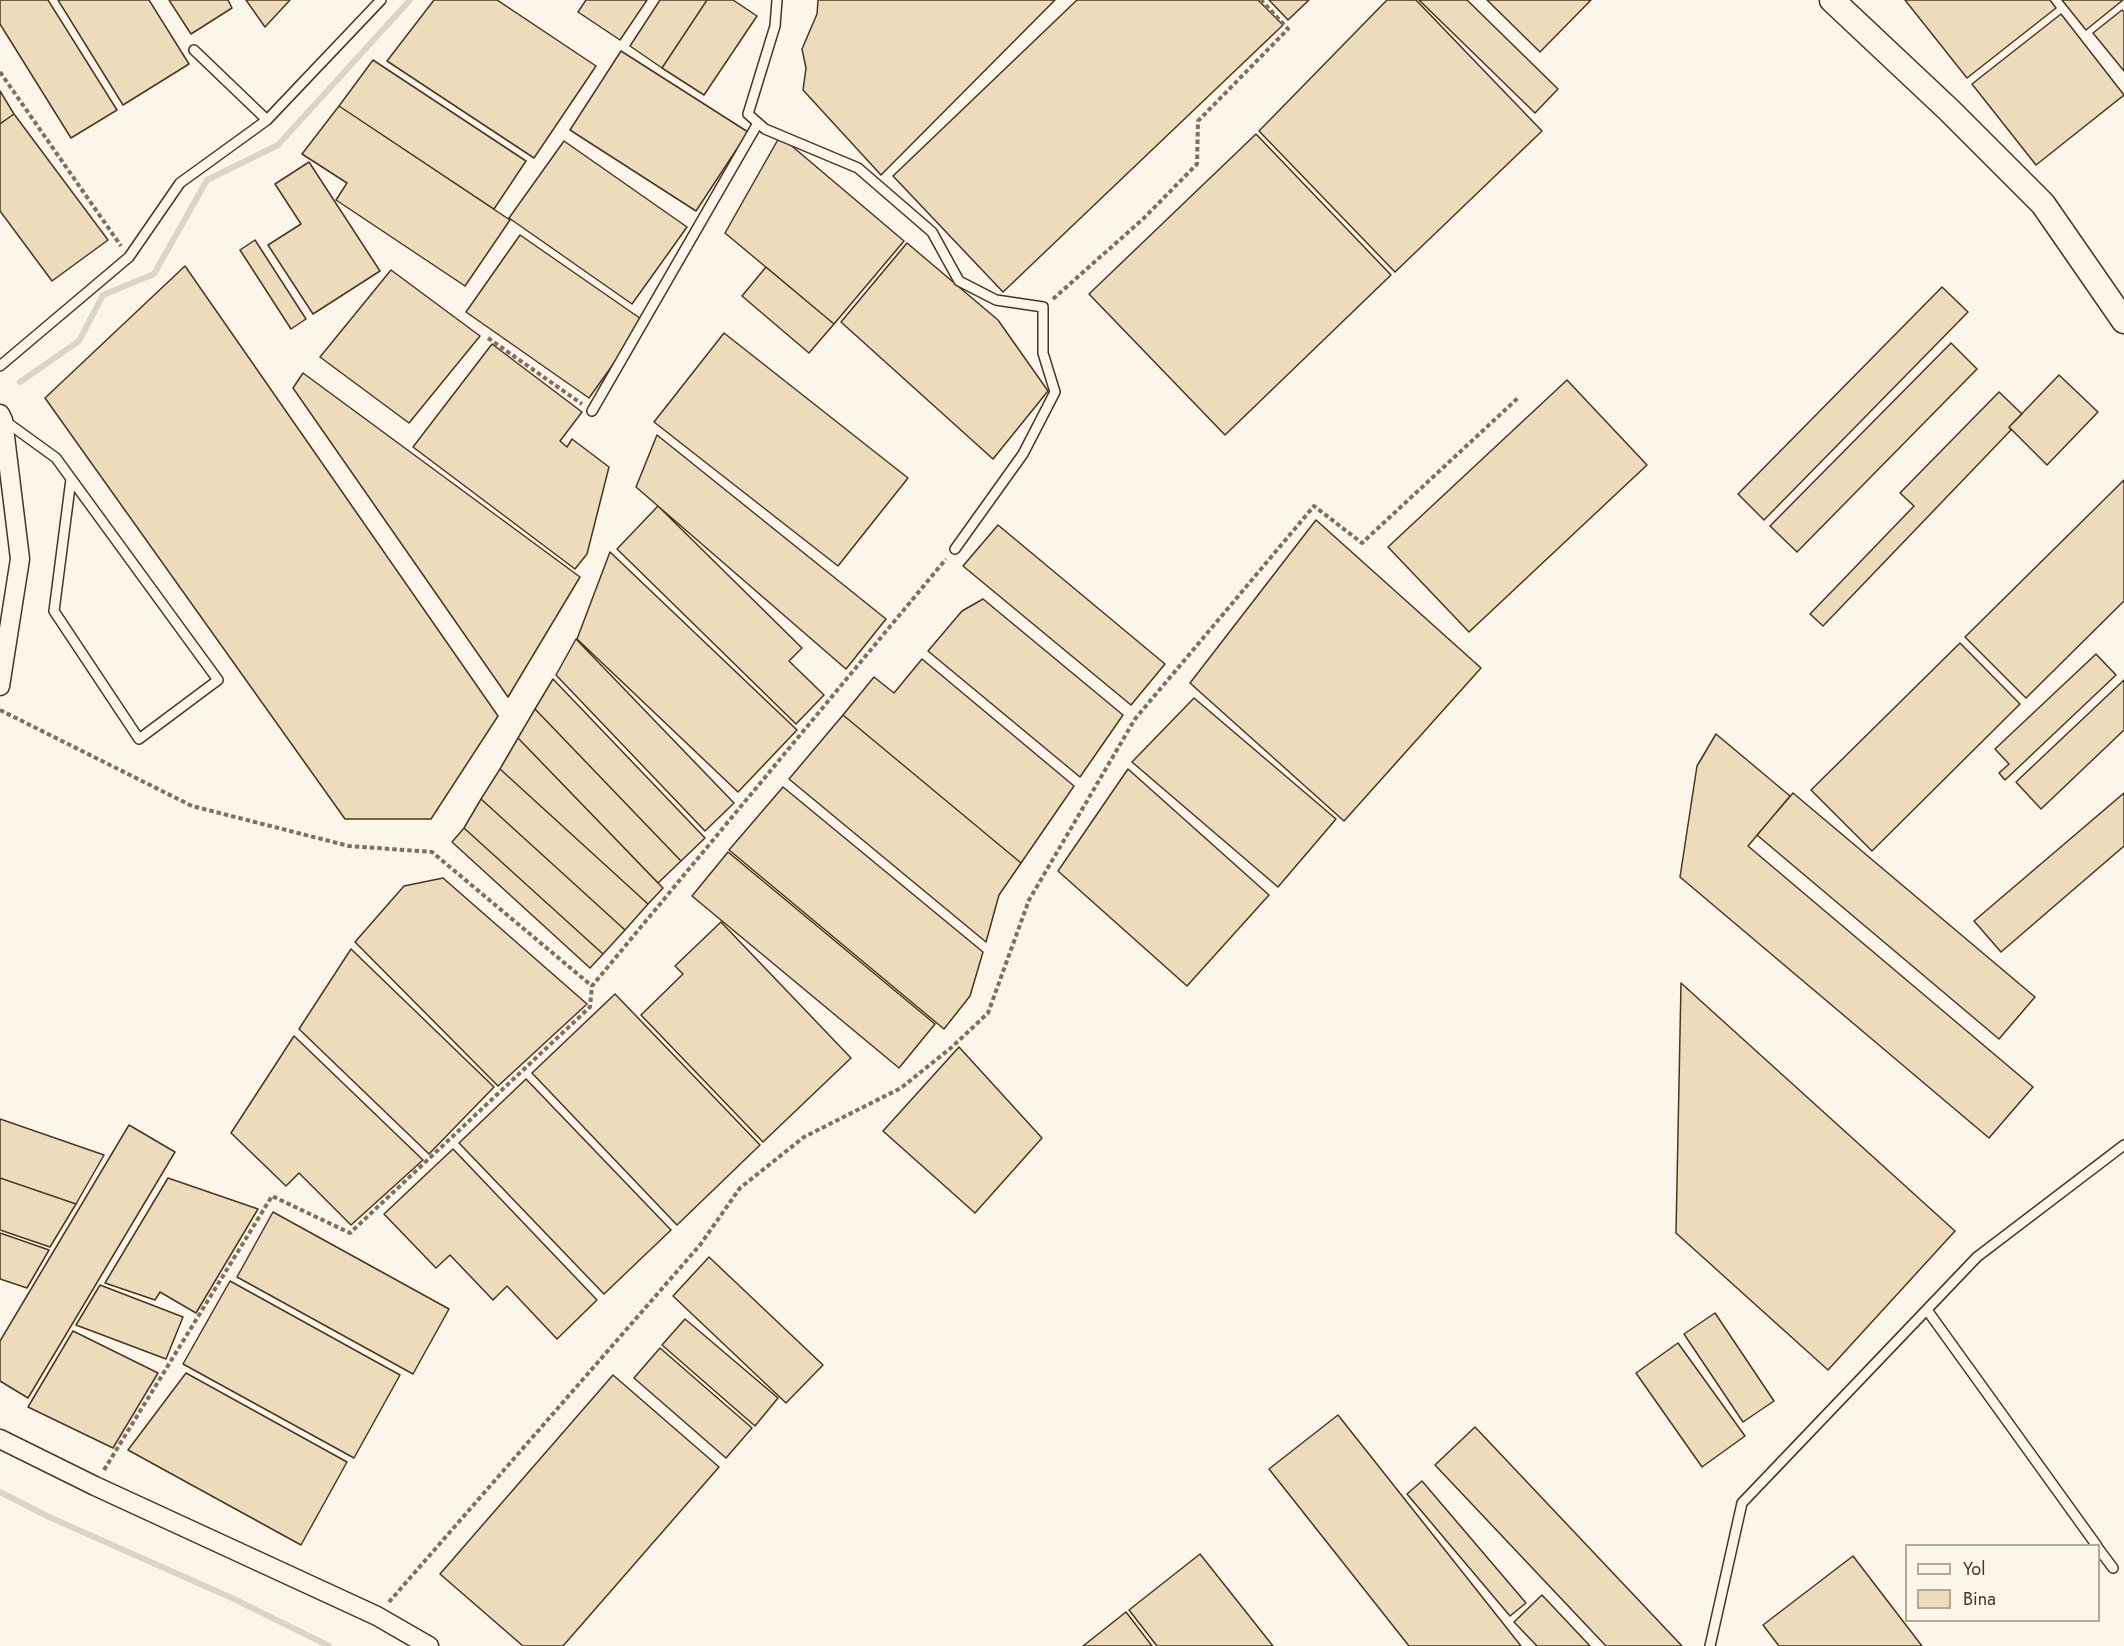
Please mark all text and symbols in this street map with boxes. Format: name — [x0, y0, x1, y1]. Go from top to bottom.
legend — [1905, 1544, 2100, 1622]
text: Yol — [1963, 1556, 1985, 1582]
text: Bina — [1963, 1586, 1996, 1612]

